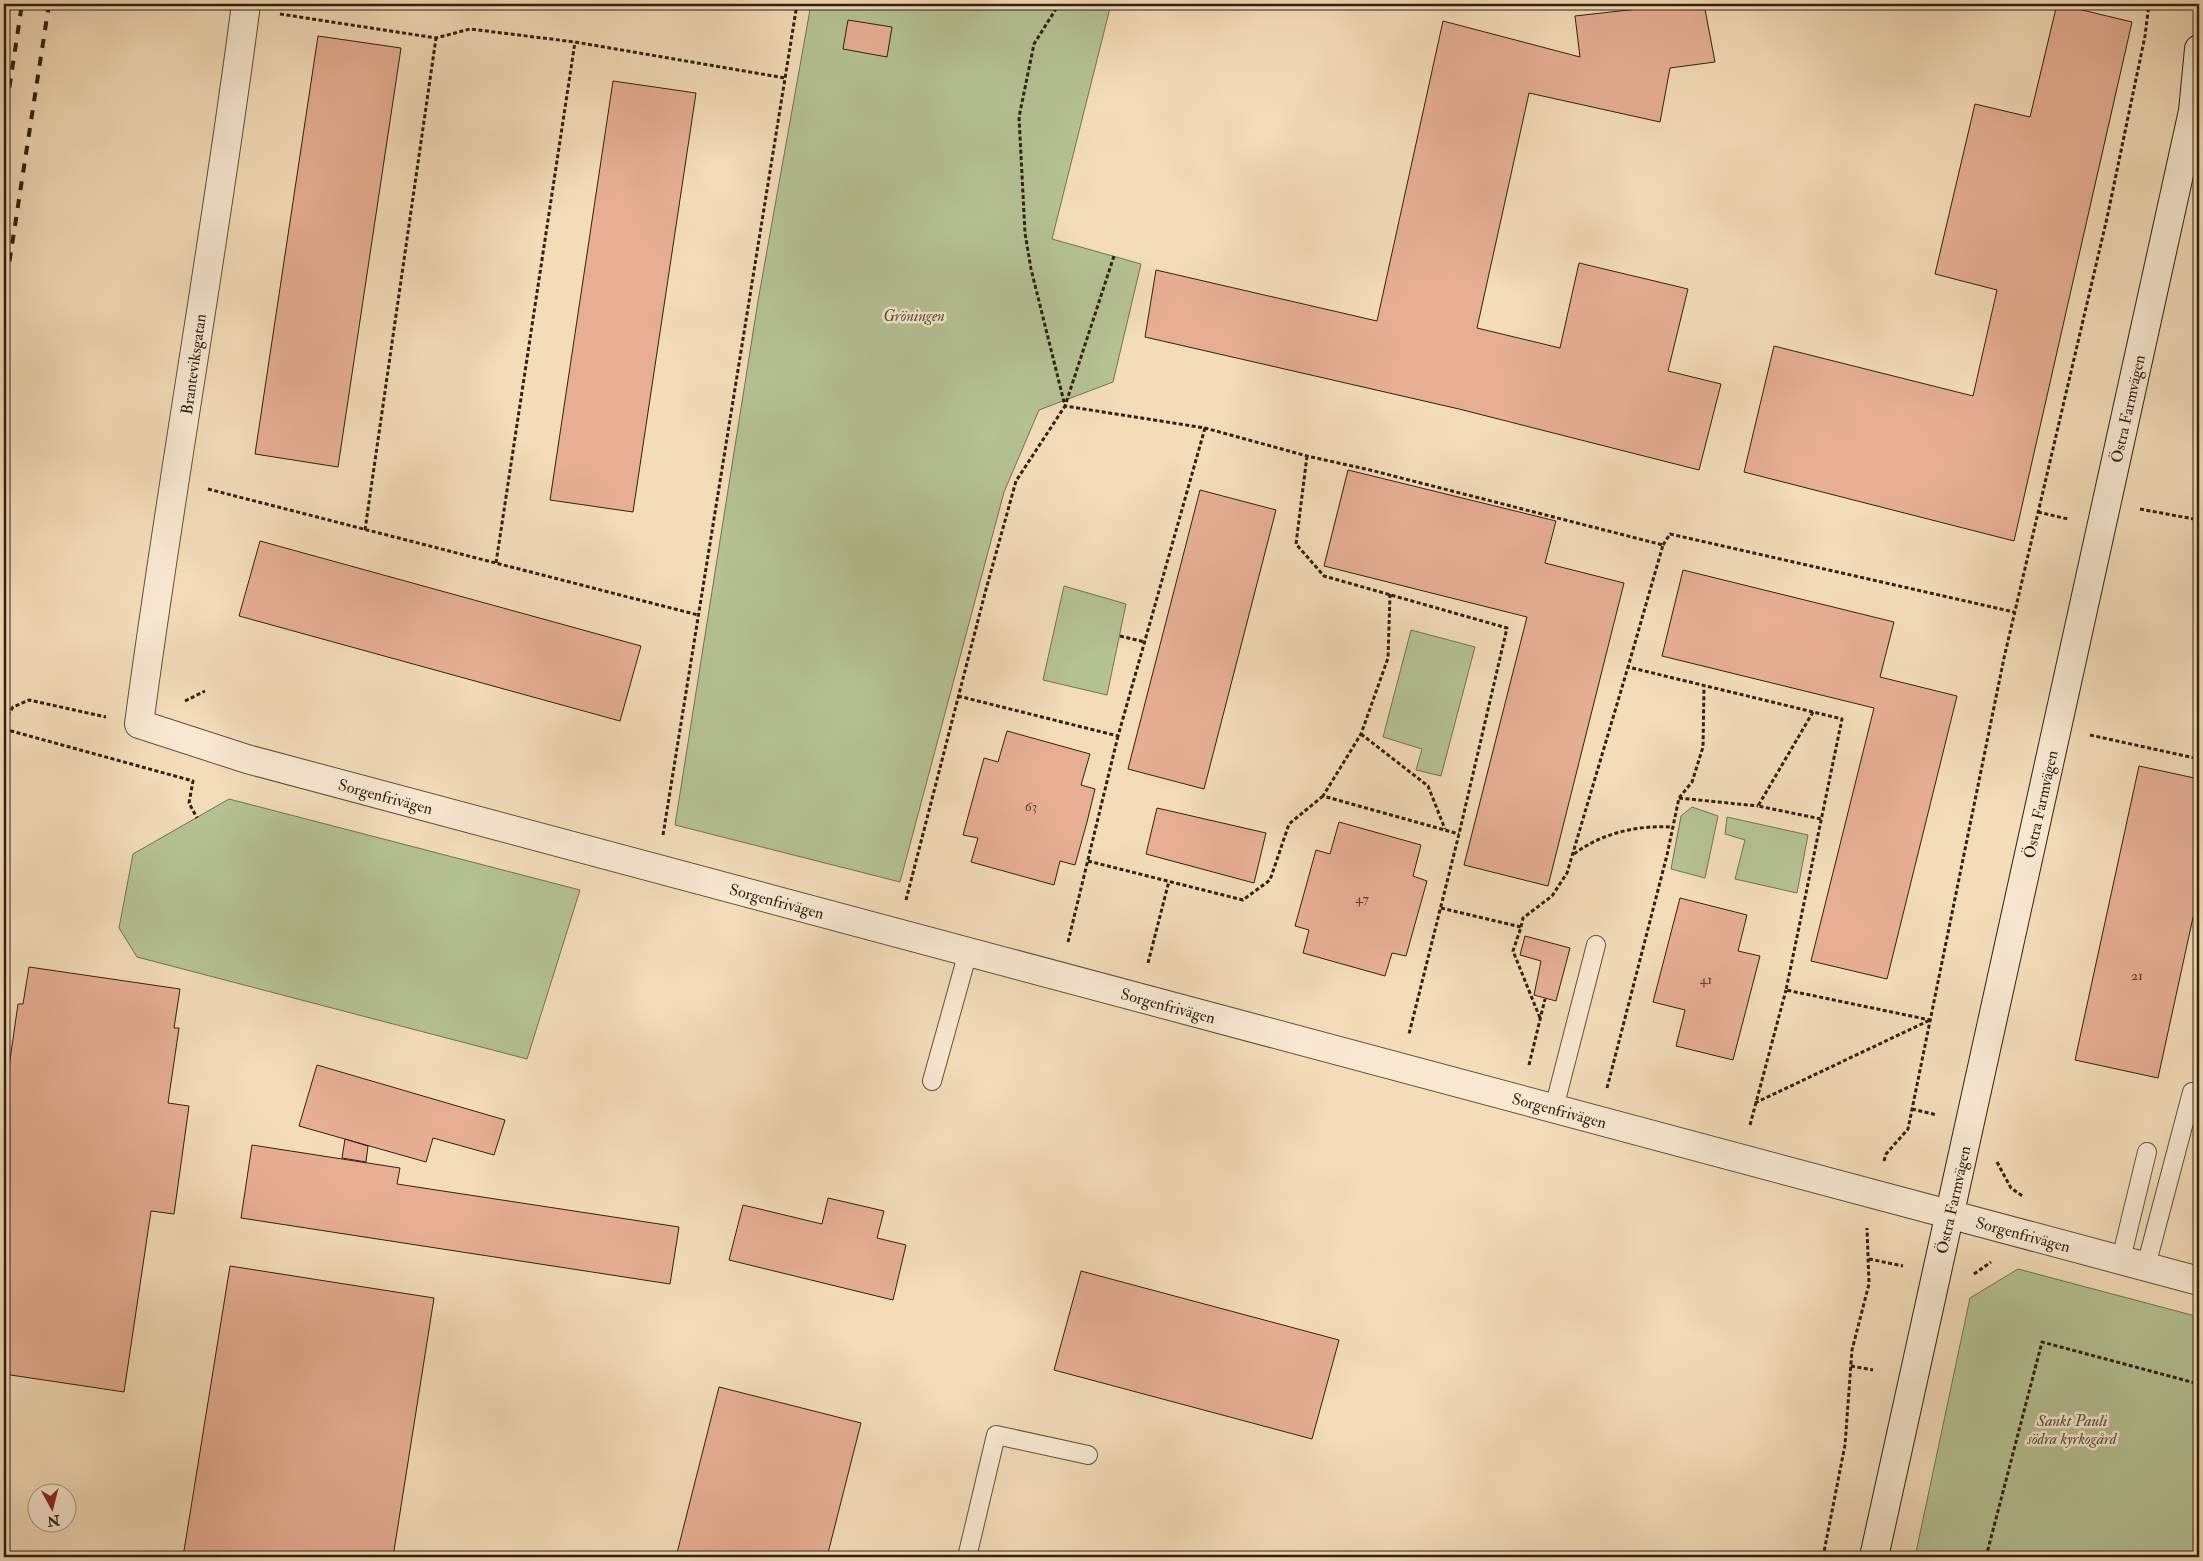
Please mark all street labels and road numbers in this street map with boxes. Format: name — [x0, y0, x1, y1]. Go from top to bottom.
street label: Branteviksgatan — [177, 312, 211, 416]
street label: Östra Farmvägen — [2107, 353, 2150, 465]
street label: Östra Farmvägen — [2019, 748, 2063, 860]
street label: Sorgenfrivägen — [336, 775, 435, 819]
street label: Sorgenfrivägen — [727, 879, 826, 924]
street label: Sorgenfrivägen — [1119, 984, 1217, 1028]
street label: Sorgenfrivägen — [1510, 1089, 1609, 1133]
street label: Östra Farmvägen — [1932, 1144, 1975, 1256]
street label: Sorgenfrivägen — [1973, 1213, 2072, 1257]

